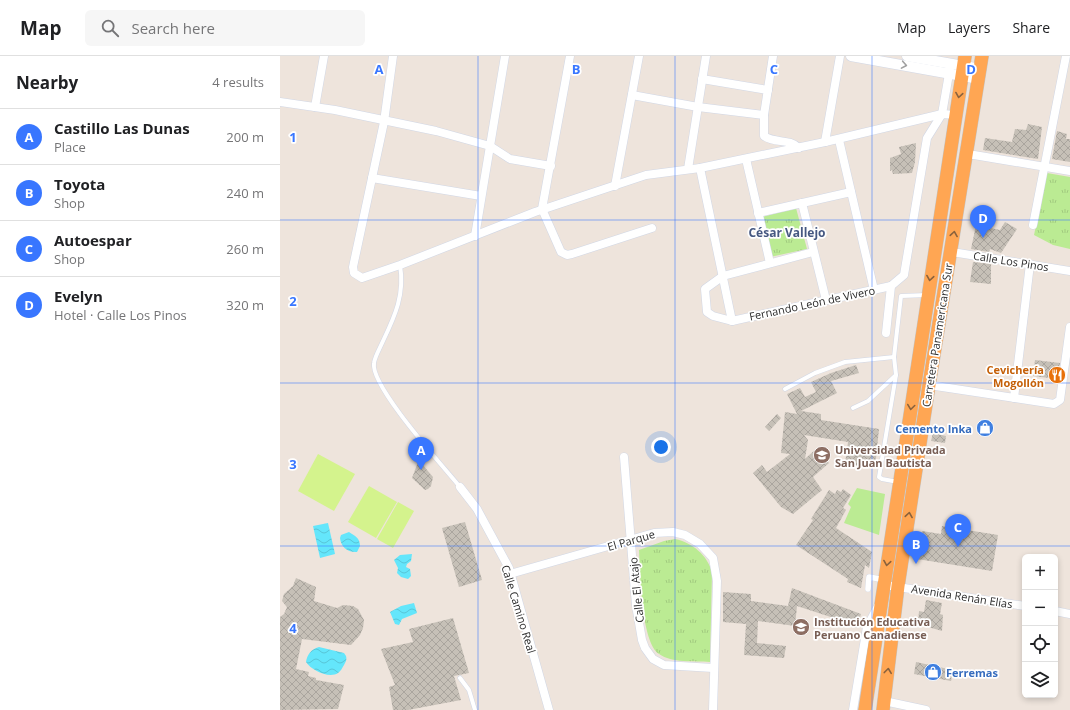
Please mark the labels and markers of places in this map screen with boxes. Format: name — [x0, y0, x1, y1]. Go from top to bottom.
pin: D — [970, 205, 996, 238]
place label: Cevichería Mogollón — [986, 362, 1044, 390]
restaurant icon: Cevichería Mogollón — [1047, 365, 1067, 385]
shop icon: Cemento Inka — [975, 418, 995, 438]
place label: Cemento Inka — [895, 421, 972, 436]
pin: A — [408, 437, 434, 470]
place label: Universidad Privada San Juan Bautista — [835, 442, 946, 470]
school or university icon: Universidad Privada San Juan Bautista — [812, 445, 832, 465]
pin: C — [945, 514, 971, 547]
pin: B — [903, 531, 929, 564]
place label: Institución Educativa Peruano Canadiense — [814, 614, 930, 642]
school or university icon: Institución Educativa Peruano Canadiense — [791, 617, 811, 637]
shop icon: Ferremas — [923, 662, 943, 682]
place label: Ferremas — [946, 665, 998, 680]

